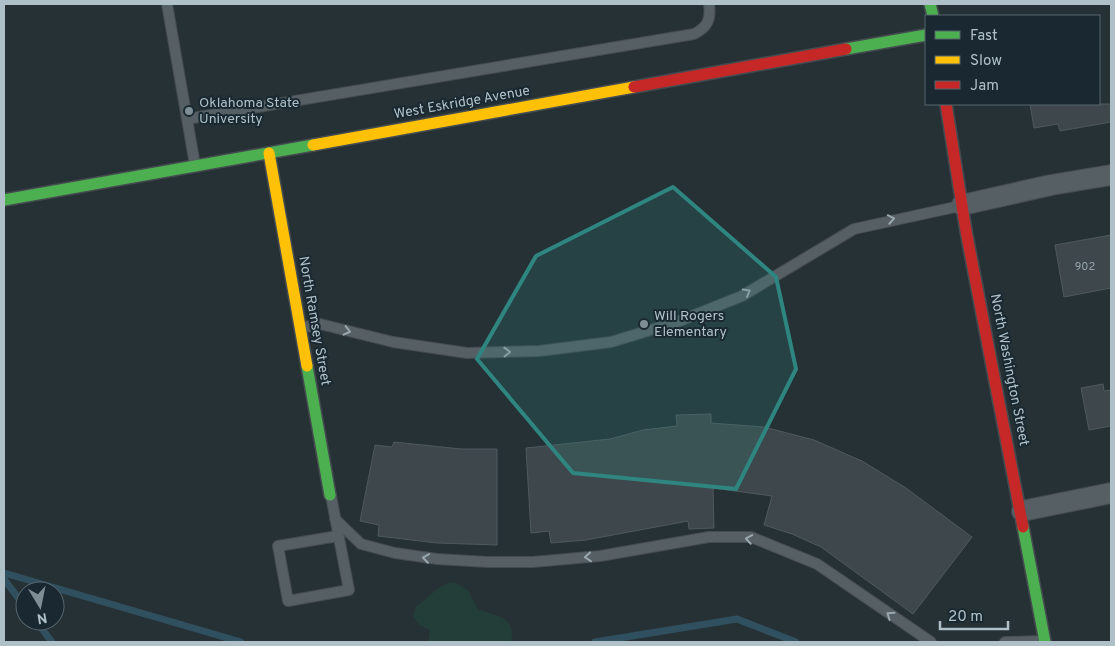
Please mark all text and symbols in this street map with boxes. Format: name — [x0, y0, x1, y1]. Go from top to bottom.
legend — [925, 15, 1100, 105]
text: Fast — [970, 27, 998, 46]
text: Slow — [970, 52, 1002, 71]
text: Jam — [970, 77, 999, 96]
street label: West Eskridge Avenue — [393, 83, 531, 123]
place label: Oklahoma State University — [199, 95, 299, 128]
marker: Oklahoma State University — [183, 105, 195, 117]
one-way arrow — [887, 215, 895, 225]
street label: North Ramsey Street — [294, 255, 334, 387]
house number: 902 — [1075, 260, 1095, 274]
one-way arrow — [742, 289, 751, 299]
street label: North Washington Street — [986, 292, 1032, 448]
place label: Will Rogers Elementary — [654, 308, 727, 341]
marker: Will Rogers Elementary — [638, 318, 650, 330]
one-way arrow — [342, 325, 351, 336]
one-way arrow — [504, 347, 511, 357]
one-way arrow — [744, 534, 753, 544]
one-way arrow — [584, 551, 592, 562]
one-way arrow — [422, 553, 430, 564]
north arrow — [15, 581, 65, 631]
scale bar — [940, 598, 1008, 630]
text: N — [36, 608, 48, 627]
text: 20 m — [948, 608, 983, 627]
one-way arrow — [886, 612, 896, 621]

